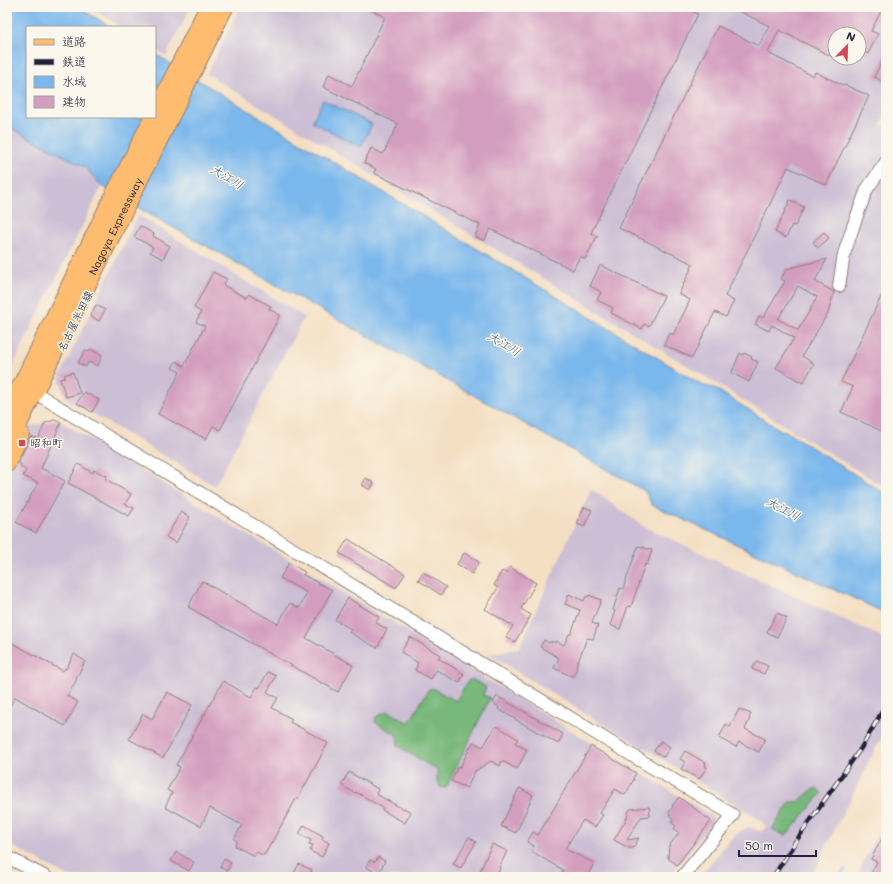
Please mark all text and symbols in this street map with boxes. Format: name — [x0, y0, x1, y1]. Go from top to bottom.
legend — [26, 26, 156, 118]
north arrow — [827, 26, 867, 66]
text: N — [844, 28, 858, 45]
text: 道路 — [62, 33, 86, 49]
text: 鉄道 — [62, 53, 86, 69]
text: 水域 — [62, 73, 86, 89]
text: 建物 — [62, 93, 86, 109]
water label: 大江川 — [208, 160, 247, 192]
street label: Nagoya Expressway — [85, 175, 146, 277]
street label: 名古屋半田線 — [53, 288, 96, 354]
water label: 大江川 — [485, 327, 524, 359]
place label: 昭和町 — [30, 435, 63, 450]
marker: 昭和町 — [17, 438, 27, 448]
water label: 大江川 — [764, 493, 803, 524]
scale bar — [739, 832, 816, 858]
text: 50 m — [745, 837, 773, 853]

